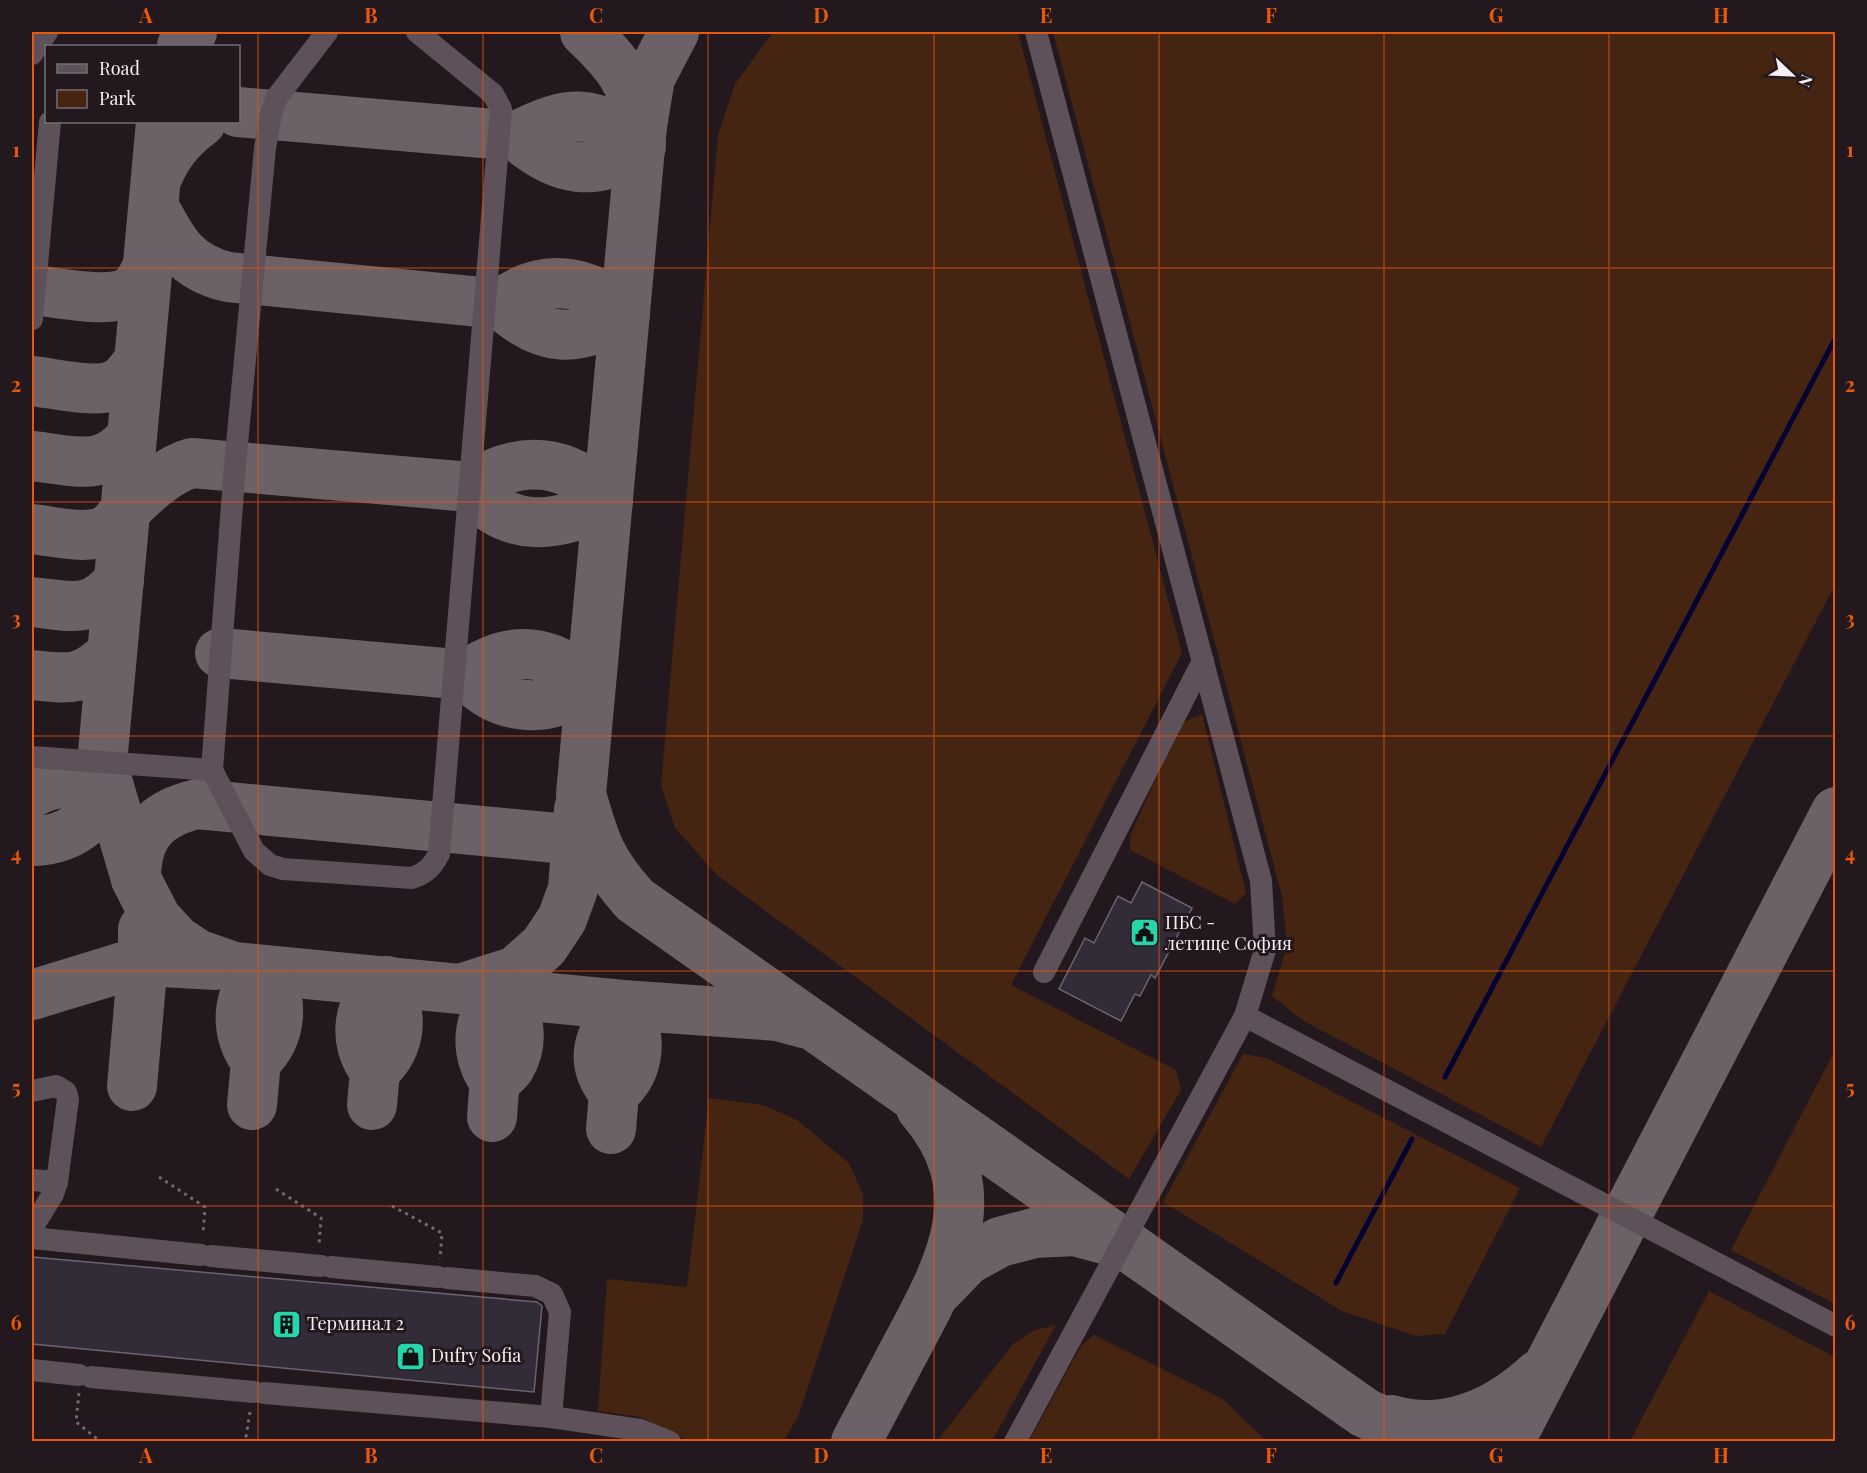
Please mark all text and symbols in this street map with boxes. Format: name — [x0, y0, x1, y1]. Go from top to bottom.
text: A — [138, 1, 153, 28]
text: B — [364, 1, 378, 28]
text: C — [589, 1, 603, 28]
text: D — [813, 1, 829, 28]
text: E — [1040, 1, 1052, 28]
text: F — [1265, 1, 1277, 28]
text: G — [1489, 1, 1504, 28]
text: H — [1713, 1, 1729, 28]
legend — [45, 45, 240, 123]
north arrow — [1762, 45, 1822, 105]
text: Road — [99, 56, 140, 80]
text: N — [1794, 72, 1818, 91]
text: Park — [99, 86, 136, 110]
text: 1 — [12, 135, 20, 162]
text: 1 — [1846, 135, 1854, 162]
text: 2 — [11, 370, 21, 397]
text: 2 — [1845, 370, 1855, 397]
text: 3 — [11, 604, 21, 631]
text: 3 — [1845, 604, 1855, 631]
text: 4 — [11, 839, 21, 866]
text: 4 — [1845, 839, 1855, 866]
place label: ПБС - летище София — [1165, 910, 1292, 955]
public building icon: ПБС - летище София — [1128, 917, 1160, 949]
text: 5 — [11, 1073, 21, 1100]
text: 5 — [1845, 1073, 1855, 1100]
text: 6 — [10, 1308, 22, 1335]
building icon: Терминал 2 — [270, 1308, 302, 1340]
text: 6 — [1844, 1308, 1856, 1335]
place label: Терминал 2 — [307, 1311, 404, 1335]
shop icon: Dufry Sofia — [394, 1340, 426, 1372]
place label: Dufry Sofia — [431, 1343, 521, 1367]
text: A — [138, 1441, 153, 1468]
text: B — [364, 1441, 378, 1468]
text: C — [589, 1441, 603, 1468]
text: D — [813, 1441, 829, 1468]
text: E — [1040, 1441, 1052, 1468]
text: F — [1265, 1441, 1277, 1468]
text: G — [1489, 1441, 1504, 1468]
text: H — [1713, 1441, 1729, 1468]

